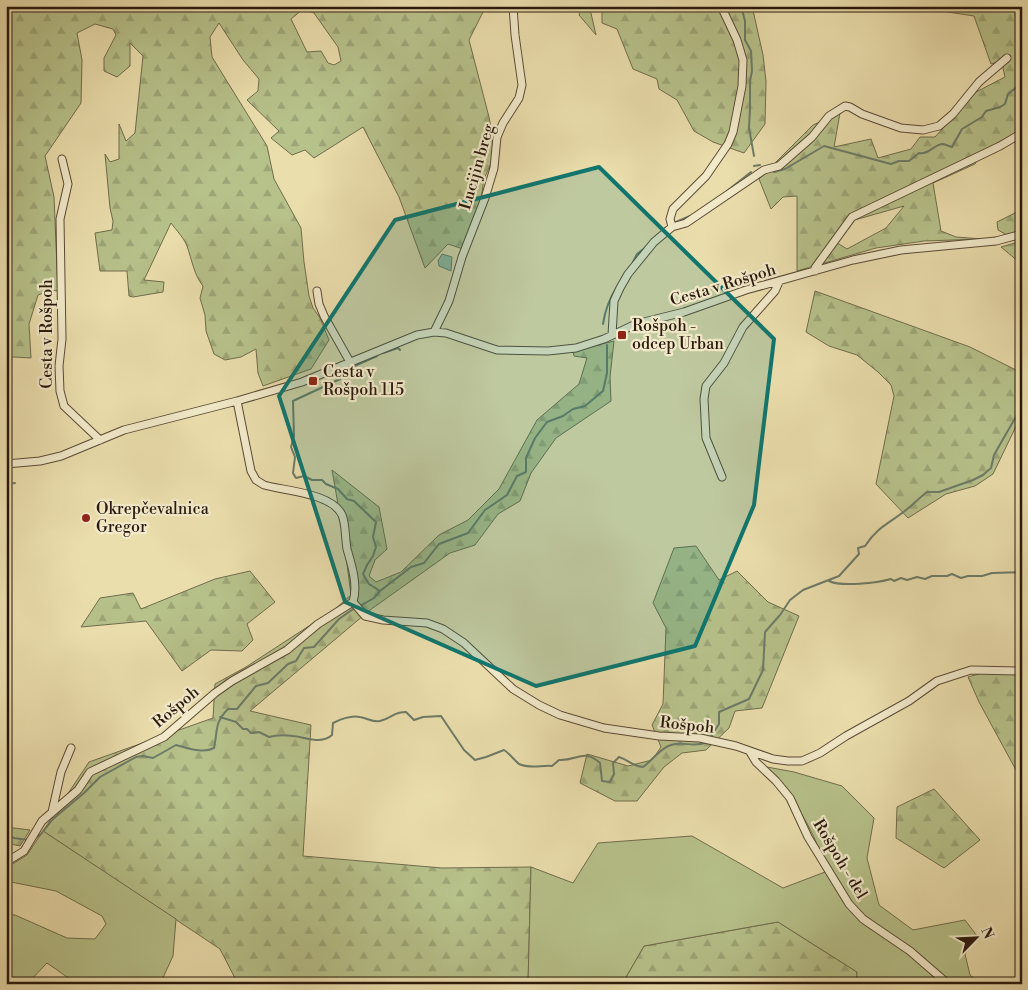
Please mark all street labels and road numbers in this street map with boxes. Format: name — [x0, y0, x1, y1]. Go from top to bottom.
street label: Lucijin breg — [455, 121, 499, 212]
street label: Cesta v Rošpoh — [668, 259, 779, 311]
street label: Cesta v Rošpoh — [37, 279, 57, 389]
street label: Rošpoh — [149, 681, 204, 732]
street label: Rošpoh — [659, 712, 716, 738]
street label: Rošpoh - del — [808, 815, 872, 903]

